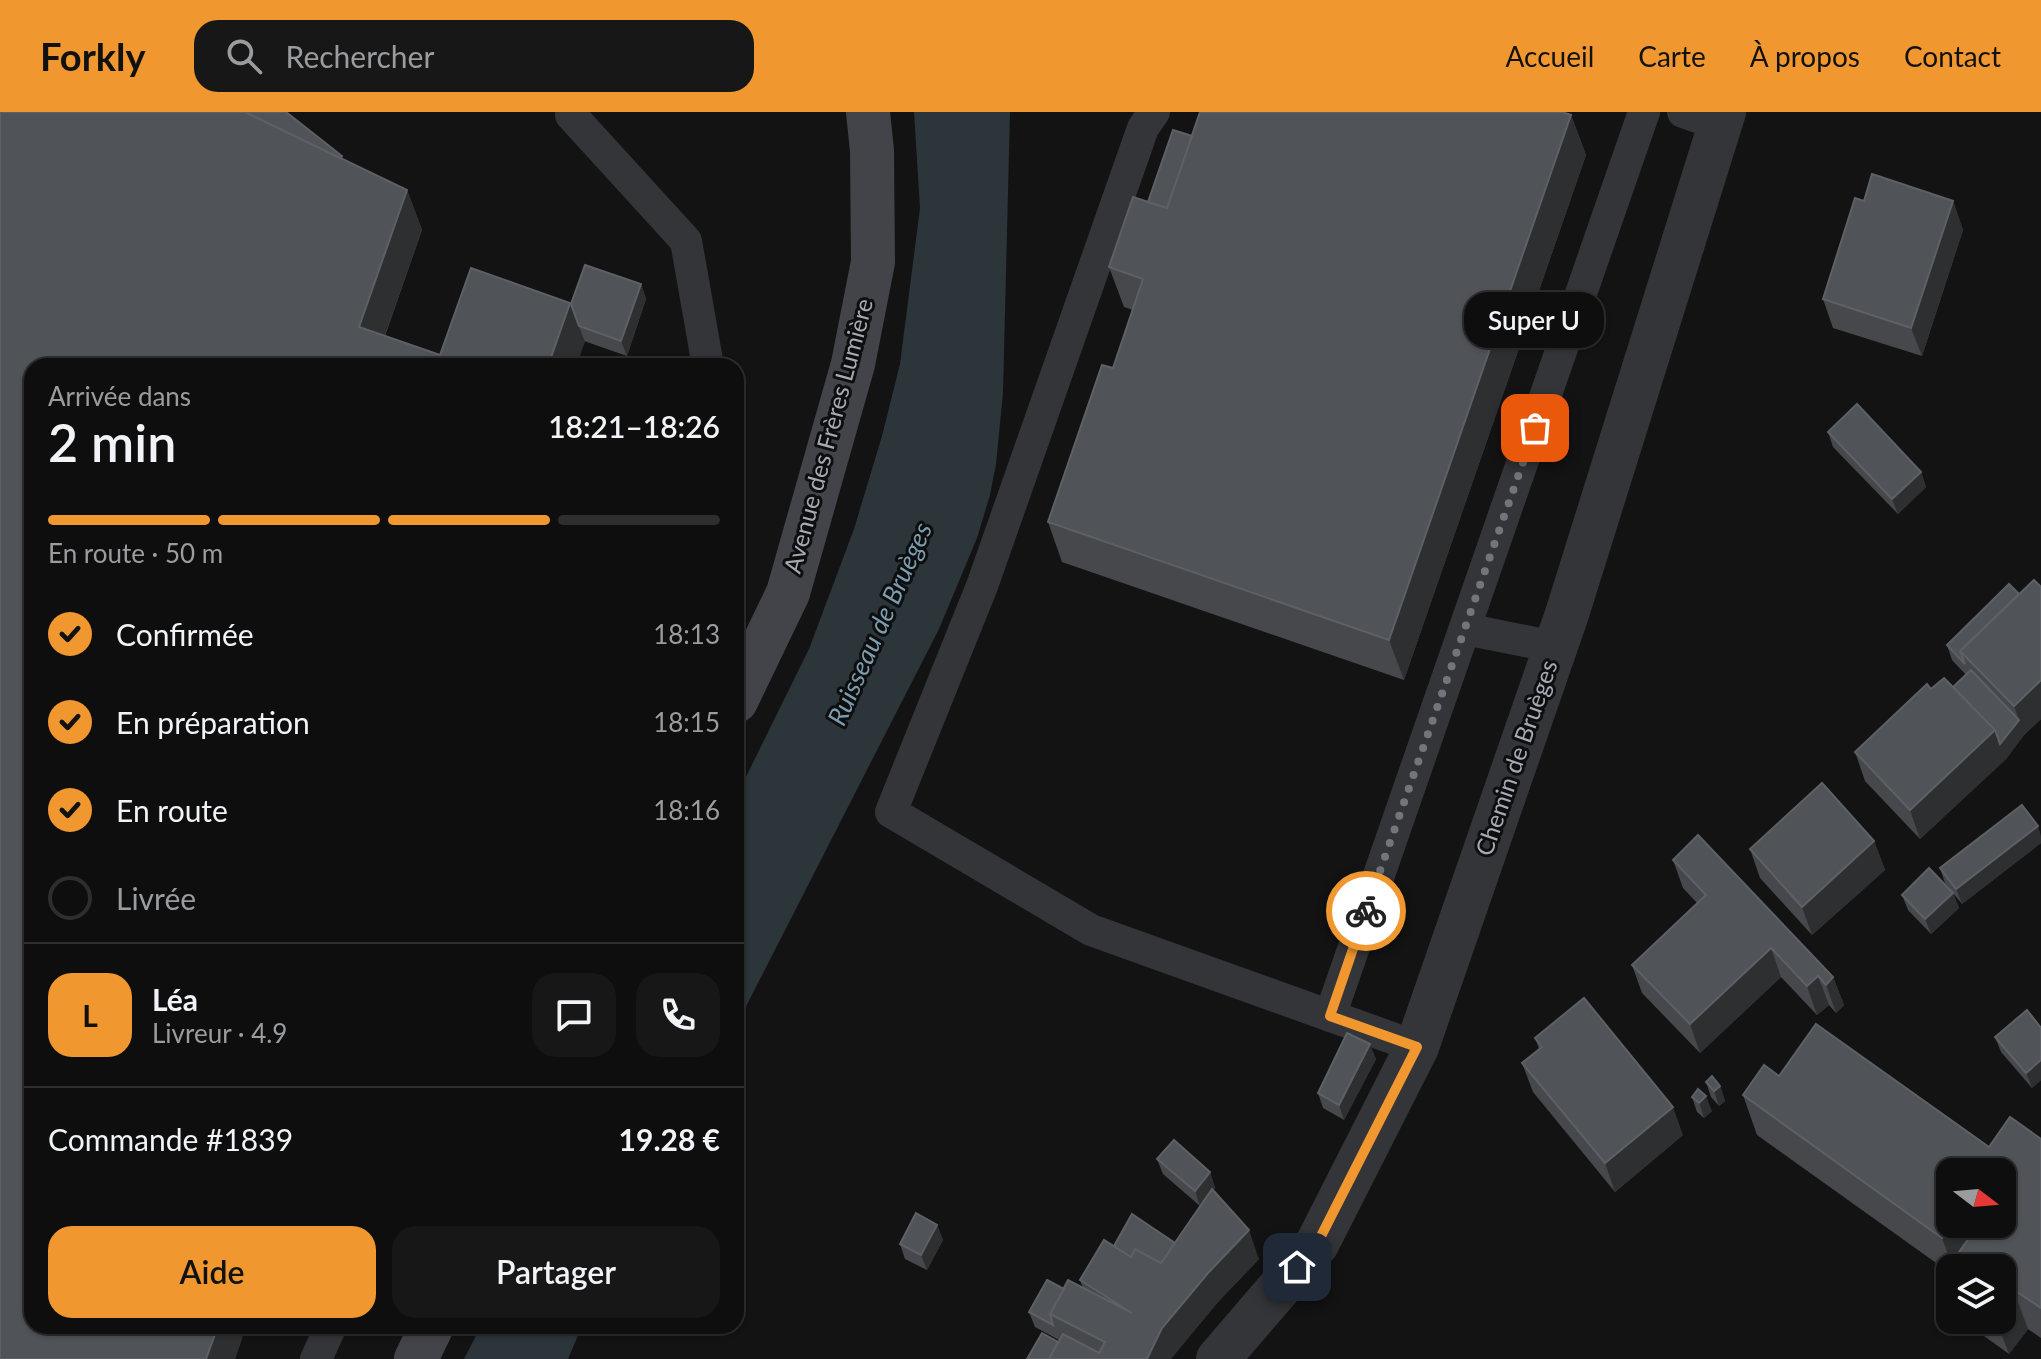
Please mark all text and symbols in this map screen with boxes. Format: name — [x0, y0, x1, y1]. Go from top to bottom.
search box — [194, 20, 754, 92]
text: Forkly — [40, 33, 146, 79]
icon: search — [222, 34, 266, 78]
text: Rechercher — [286, 38, 434, 74]
text: Accueil — [1505, 39, 1594, 73]
text: Carte — [1638, 39, 1706, 73]
text: À propos — [1750, 39, 1860, 73]
text: Contact — [1904, 39, 2001, 73]
callout: Super U — [1465, 292, 1605, 348]
street label: Avenue des Frères Lumière — [777, 295, 878, 576]
text: Super U — [1488, 304, 1580, 336]
text: Arrivée dans — [48, 380, 191, 412]
pin — [1501, 394, 1569, 462]
icon: bag — [1513, 406, 1557, 450]
text: 18:21–18:26 — [548, 408, 720, 444]
text: 2 min — [48, 411, 176, 473]
water label: Ruisseau de Bruèges — [820, 517, 938, 730]
text: En route · 50 m — [48, 537, 223, 569]
icon: check — [48, 612, 92, 656]
text: Confirmée — [116, 616, 254, 652]
text: 18:13 — [653, 618, 720, 650]
street label: Chemin de Bruèges — [1469, 656, 1563, 859]
icon: check — [48, 700, 92, 744]
text: En préparation — [116, 704, 310, 740]
text: 18:15 — [653, 706, 720, 738]
icon: check — [48, 788, 92, 832]
text: En route — [116, 792, 228, 828]
text: 18:16 — [653, 794, 720, 826]
courier — [1326, 871, 1406, 951]
text: Livrée — [116, 880, 196, 916]
icon: bike — [1344, 889, 1388, 933]
button: chat — [532, 973, 616, 1057]
button: phone — [636, 973, 720, 1057]
text: Léa — [152, 981, 198, 1017]
text: L — [82, 997, 98, 1033]
text: Livreur · 4.9 — [152, 1017, 287, 1049]
text: Commande #1839 — [48, 1121, 293, 1157]
text: 19.28 € — [619, 1121, 720, 1157]
north arrow — [1936, 1158, 2016, 1238]
map controls — [1936, 1158, 2016, 1334]
button: Aide — [48, 1226, 376, 1318]
button: Partager — [392, 1226, 720, 1318]
pin — [1263, 1233, 1331, 1301]
icon: home — [1275, 1245, 1319, 1289]
button: layers — [1936, 1254, 2016, 1334]

